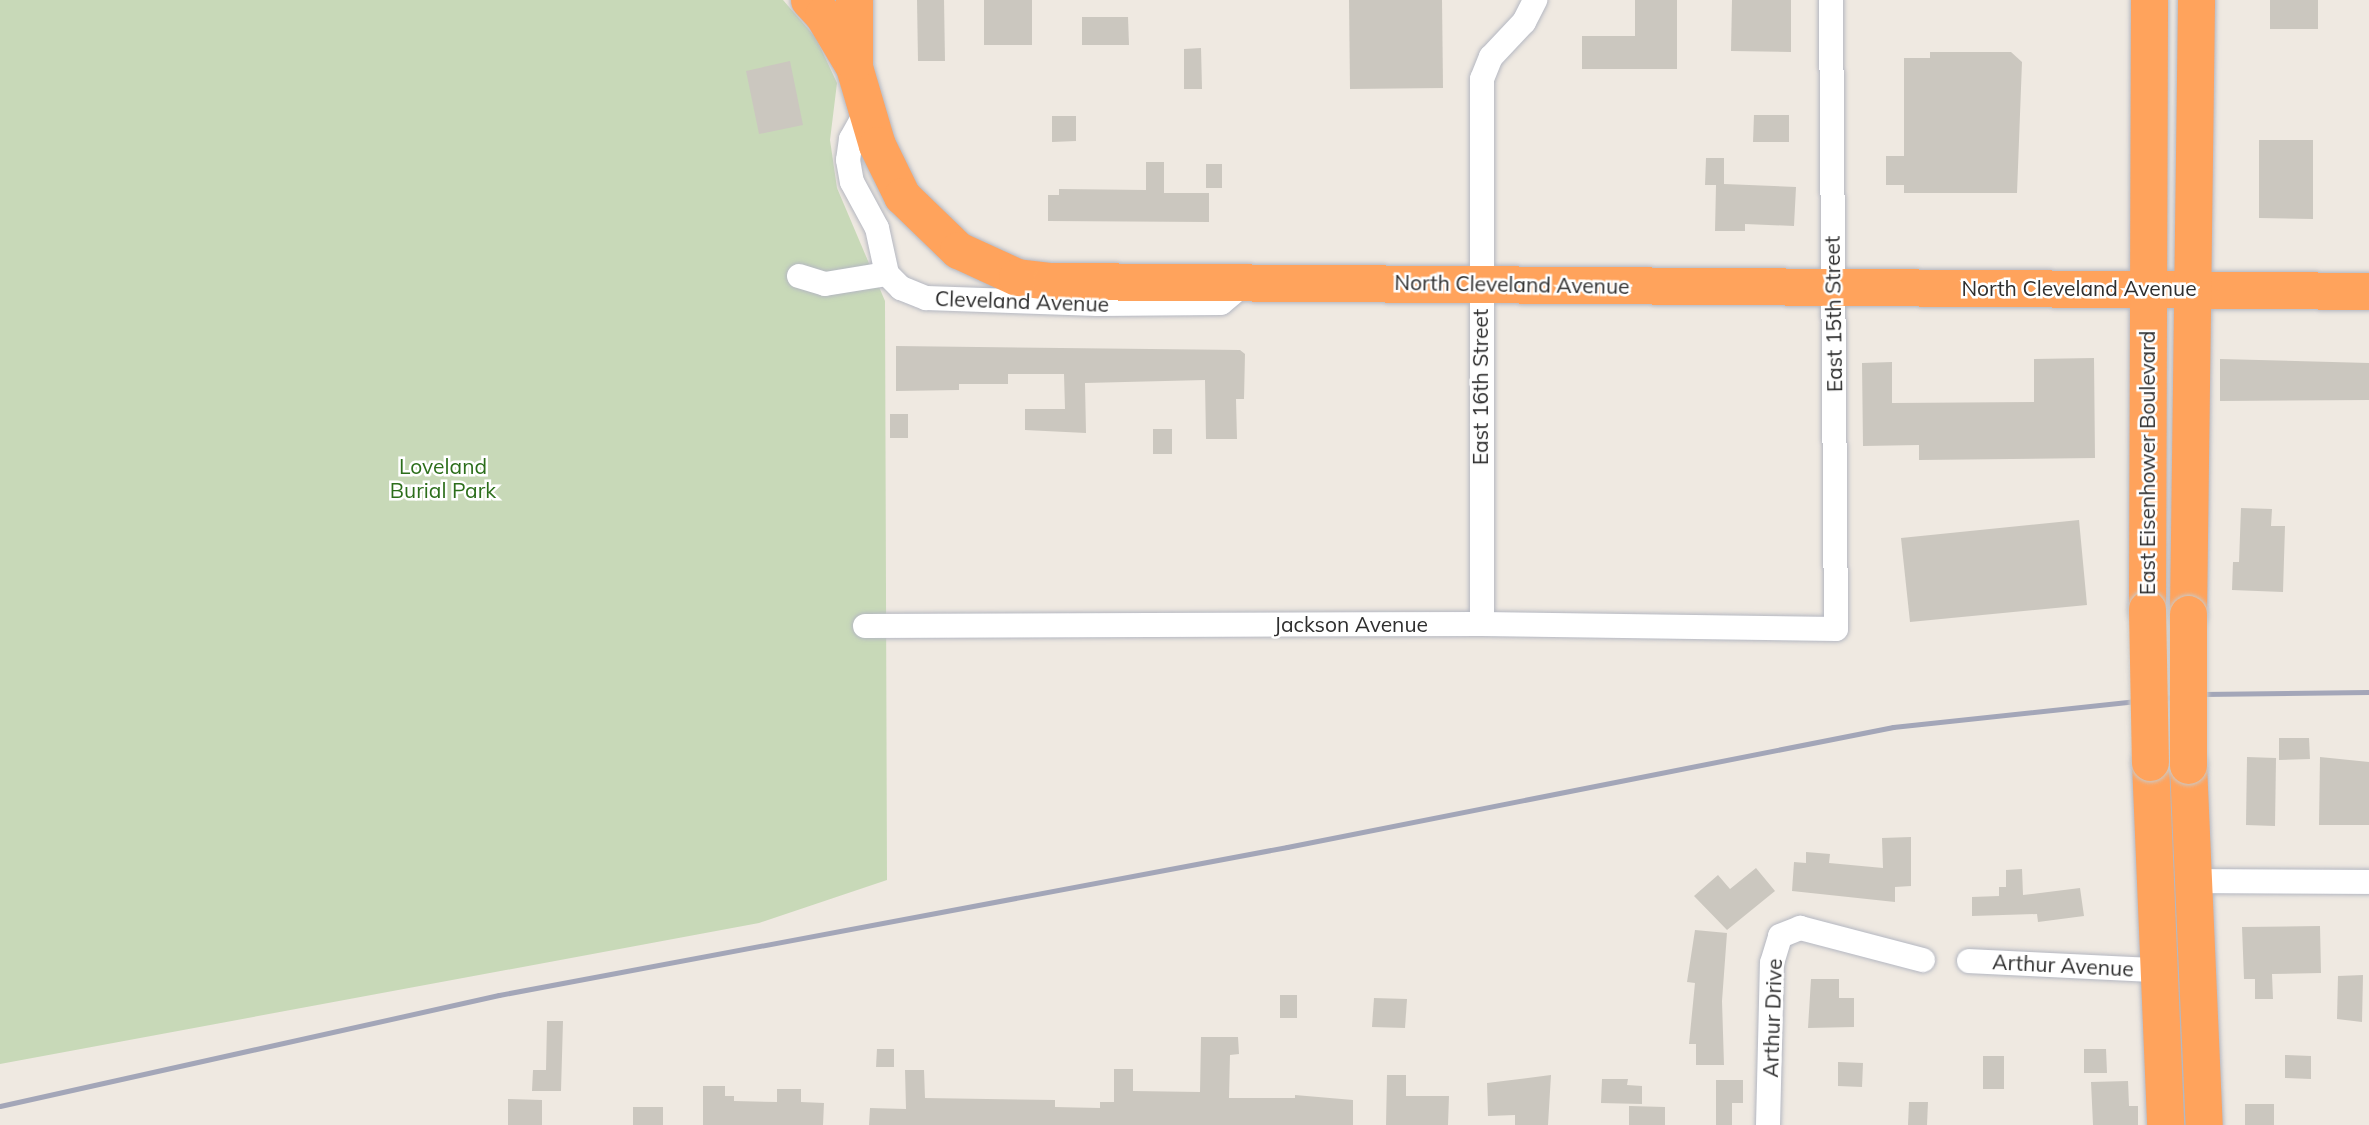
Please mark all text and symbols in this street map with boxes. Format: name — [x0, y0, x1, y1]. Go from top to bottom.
street label: East 15th Street — [1819, 236, 1847, 392]
street label: North Cleveland Avenue — [1394, 269, 1630, 299]
street label: North Cleveland Avenue — [1961, 275, 2197, 301]
street label: Cleveland Avenue — [935, 285, 1109, 317]
street label: East 16th Street — [1467, 309, 1493, 465]
street label: East Eisenhower Boulevard — [2134, 331, 2160, 595]
park label: Loveland Burial Park — [390, 453, 496, 503]
street label: Jackson Avenue — [1274, 611, 1428, 637]
street label: Arthur Avenue — [1992, 949, 2134, 981]
street label: Arthur Drive — [1757, 958, 1787, 1078]

